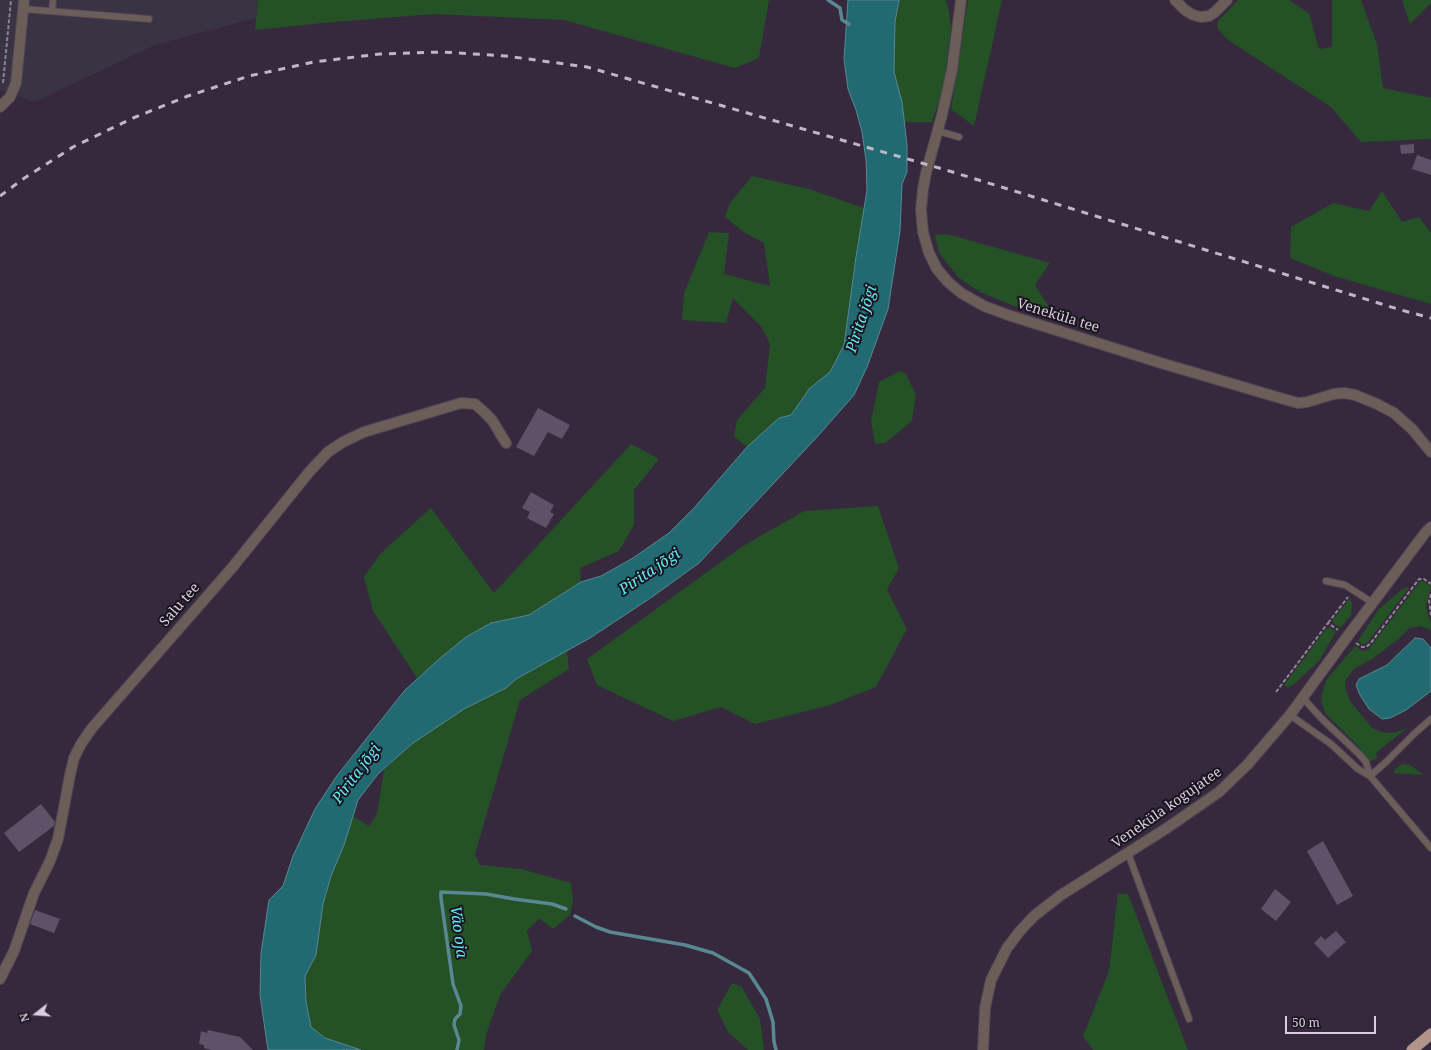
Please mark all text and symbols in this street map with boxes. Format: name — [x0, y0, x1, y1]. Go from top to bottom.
water label: Pirita jõgi — [843, 283, 881, 355]
street label: Veneküla tee — [1015, 295, 1101, 337]
water label: Pirita jõgi — [616, 545, 684, 599]
street label: Salu tee — [157, 580, 203, 630]
water label: Pirita jõgi — [329, 741, 385, 807]
street label: Veneküla kogujatee — [1109, 764, 1225, 852]
water label: Väo oja — [446, 905, 470, 959]
north arrow — [16, 994, 56, 1034]
scale bar — [1287, 1008, 1378, 1034]
text: N — [16, 1011, 32, 1024]
text: 50 m — [1292, 1014, 1320, 1031]

